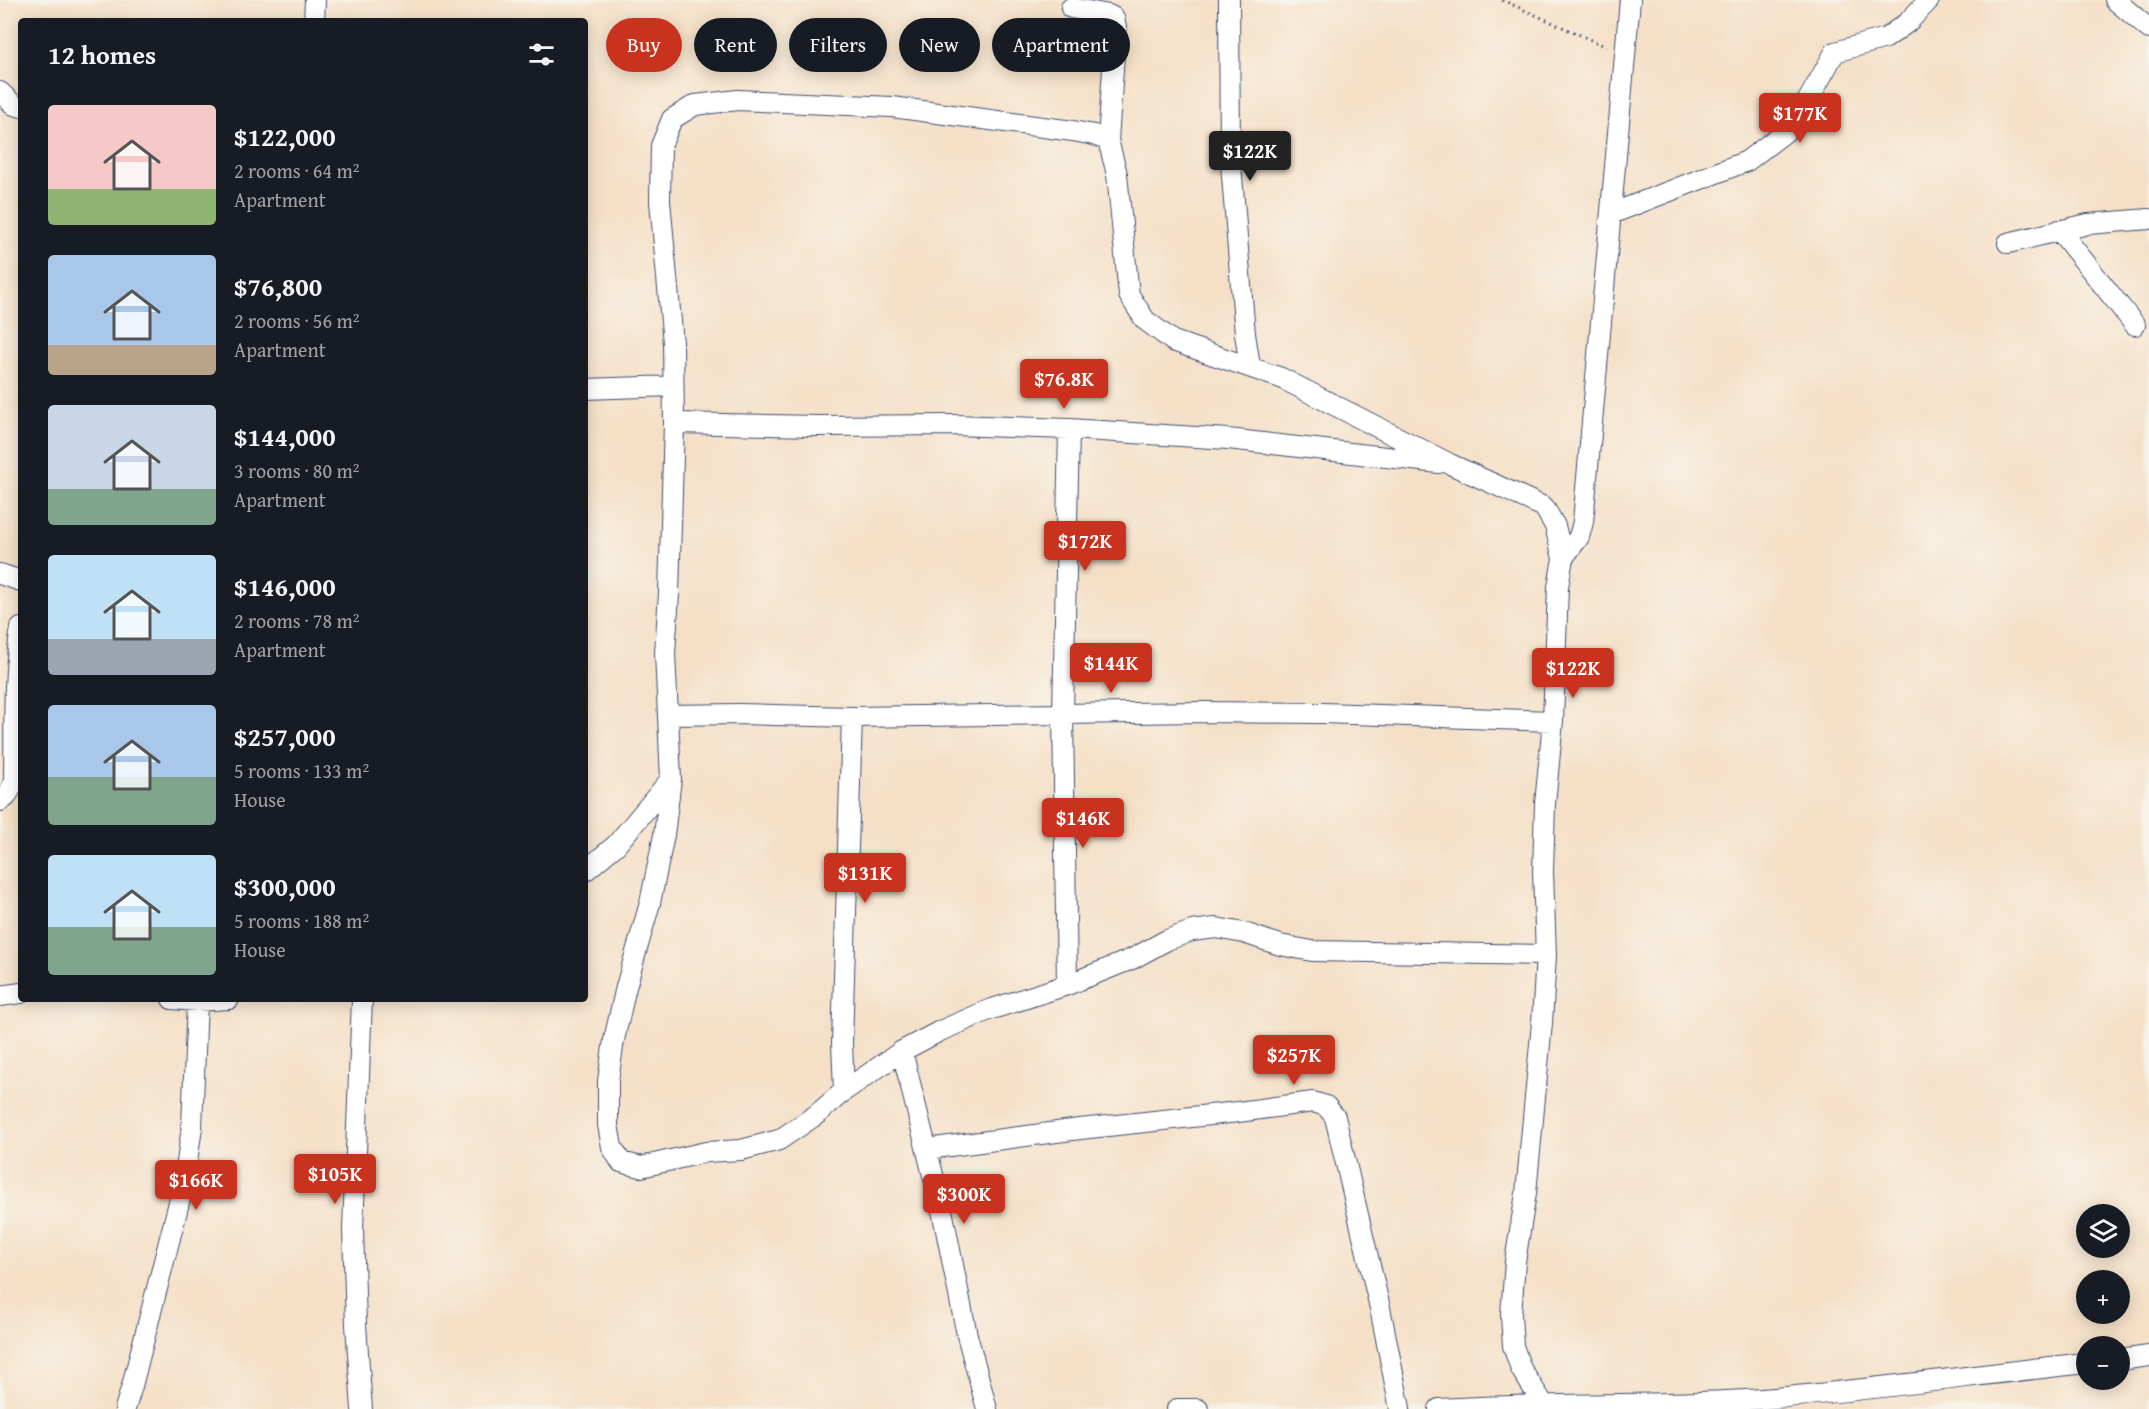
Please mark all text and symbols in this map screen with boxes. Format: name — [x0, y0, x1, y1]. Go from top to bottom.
chip: Buy — [606, 18, 682, 72]
chip: Rent — [694, 18, 777, 72]
chip: Filters — [789, 18, 887, 72]
chip: New — [899, 18, 980, 72]
chip: Apartment — [992, 18, 1130, 72]
text: 12 homes — [48, 35, 156, 74]
icon: filters — [525, 38, 558, 71]
pin: $177K — [1758, 93, 1842, 144]
text: $177K — [1773, 98, 1827, 127]
text: $122,000 — [234, 117, 336, 156]
icon: home — [96, 129, 168, 201]
pin: $122K — [1208, 131, 1292, 182]
text: $122K — [1223, 136, 1277, 165]
text: 2 rooms · 64 m² — [234, 156, 360, 185]
text: Apartment — [234, 185, 326, 214]
text: $76,800 — [234, 267, 322, 306]
icon: home — [96, 279, 168, 351]
text: 2 rooms · 56 m² — [234, 306, 360, 335]
text: Apartment — [234, 335, 326, 364]
pin: $76.8K — [1015, 359, 1113, 410]
text: $76.8K — [1034, 364, 1094, 393]
text: $144,000 — [234, 417, 336, 456]
icon: home — [96, 429, 168, 501]
text: 3 rooms · 80 m² — [234, 456, 360, 485]
text: Apartment — [234, 485, 326, 514]
pin: $172K — [1043, 521, 1127, 572]
text: $172K — [1058, 526, 1112, 555]
text: $146,000 — [234, 567, 336, 606]
icon: home — [96, 579, 168, 651]
text: 2 rooms · 78 m² — [234, 606, 360, 635]
text: Apartment — [234, 635, 326, 664]
pin: $144K — [1069, 643, 1153, 694]
text: $144K — [1084, 648, 1138, 677]
pin: $122K — [1531, 648, 1615, 699]
text: $122K — [1546, 653, 1600, 682]
text: $257,000 — [234, 717, 336, 756]
icon: home — [96, 729, 168, 801]
text: 5 rooms · 133 m² — [234, 756, 369, 785]
text: House — [234, 785, 286, 814]
pin: $146K — [1041, 798, 1125, 849]
text: $146K — [1056, 803, 1110, 832]
pin: $131K — [823, 853, 907, 904]
text: $131K — [838, 858, 892, 887]
text: $300,000 — [234, 867, 336, 906]
icon: home — [96, 879, 168, 951]
text: 5 rooms · 188 m² — [234, 906, 369, 935]
text: House — [234, 935, 286, 964]
pin: $257K — [1252, 1035, 1336, 1086]
text: $257K — [1267, 1040, 1321, 1069]
pin: $105K — [293, 1154, 377, 1205]
text: $105K — [308, 1159, 362, 1188]
pin: $166K — [154, 1160, 238, 1211]
text: $166K — [169, 1165, 223, 1194]
pin: $300K — [922, 1174, 1006, 1225]
text: $300K — [937, 1179, 991, 1208]
map controls — [2076, 1204, 2130, 1390]
button: layers — [2076, 1204, 2130, 1258]
button: + — [2076, 1270, 2130, 1324]
button: − — [2076, 1336, 2130, 1390]

